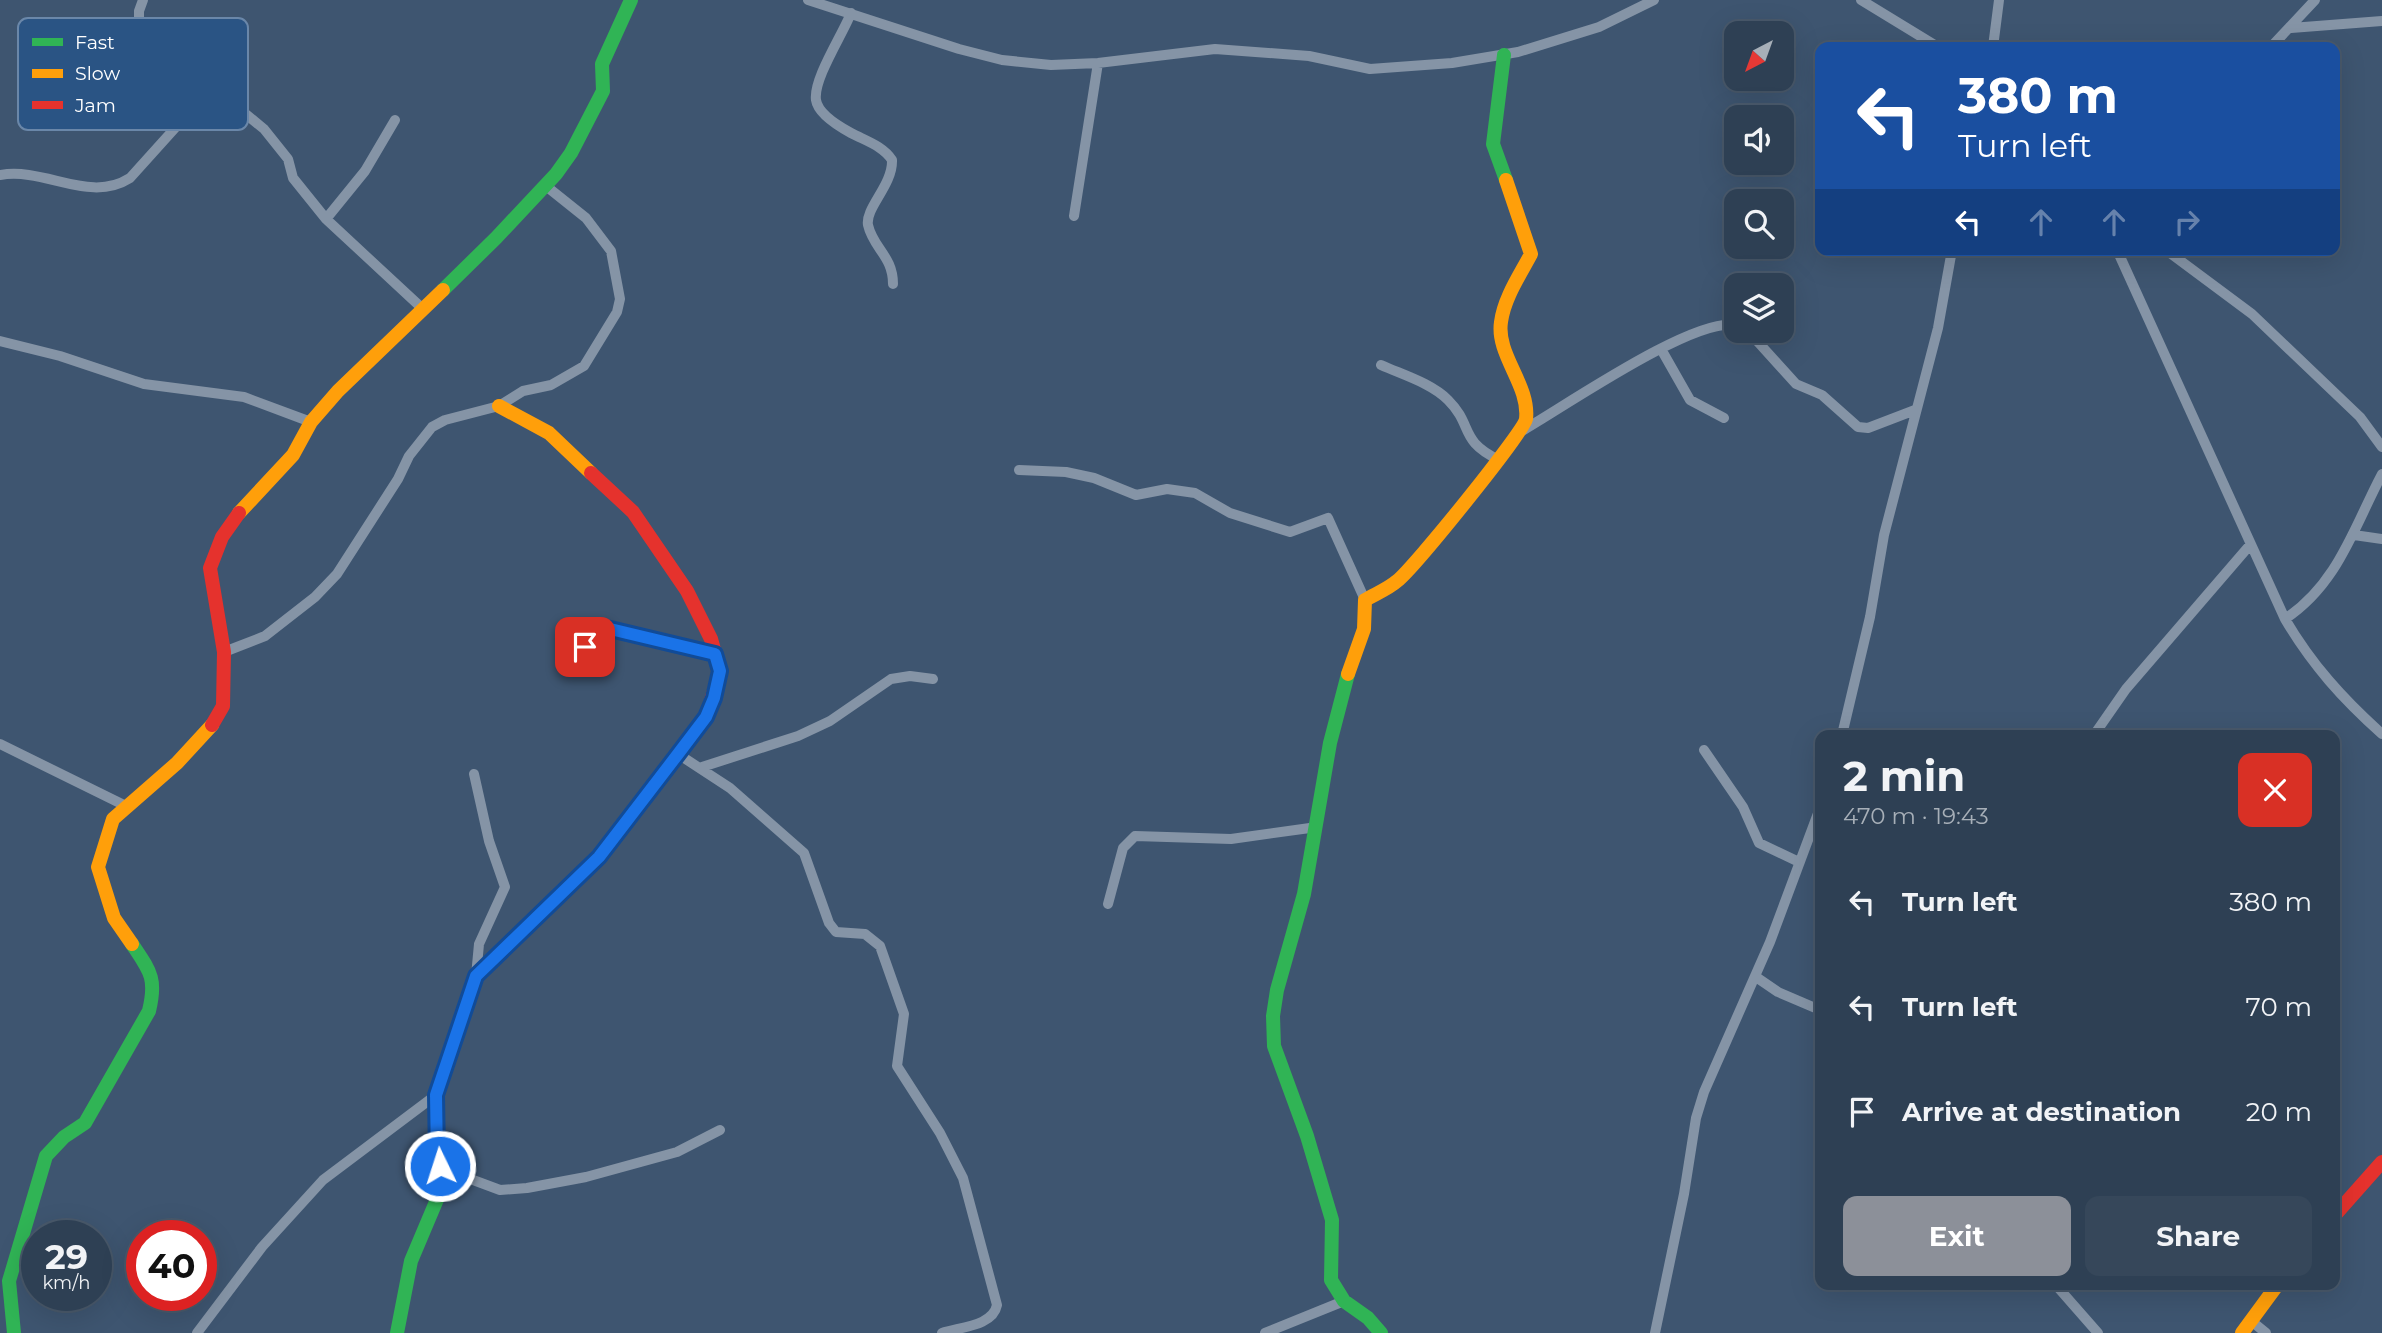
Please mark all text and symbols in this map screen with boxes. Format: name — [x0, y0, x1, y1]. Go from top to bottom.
legend — [18, 18, 248, 130]
north arrow — [1724, 21, 1794, 91]
map controls — [1724, 21, 1794, 343]
text: Fast — [75, 31, 115, 54]
text: Slow — [75, 62, 120, 85]
text: 380 m — [1958, 66, 2118, 125]
icon: left — [1843, 70, 1934, 161]
text: Jam — [74, 94, 116, 117]
button: sound — [1724, 105, 1794, 175]
text: Turn left — [1958, 126, 2092, 165]
button: search — [1724, 189, 1794, 259]
icon: left — [1949, 203, 1987, 241]
icon: ahead — [2022, 203, 2060, 241]
icon: ahead — [2095, 203, 2133, 241]
icon: right — [2168, 203, 2206, 241]
button: layers — [1724, 273, 1794, 343]
pin — [555, 617, 615, 677]
icon: arrive — [566, 628, 604, 666]
text: 2 min — [1843, 750, 1965, 802]
button: close — [2238, 753, 2312, 827]
text: 470 m · 19:43 — [1843, 802, 1989, 830]
icon: left — [1843, 883, 1881, 921]
text: Turn left — [1902, 886, 2018, 918]
text: 380 m — [2229, 886, 2312, 918]
icon: left — [1843, 988, 1881, 1026]
text: Turn left — [1902, 991, 2018, 1023]
text: 70 m — [2246, 991, 2312, 1023]
icon: arrive — [1843, 1093, 1881, 1131]
text: Arrive at destination — [1902, 1096, 2181, 1128]
text: 20 m — [2246, 1096, 2312, 1128]
position arrow — [403, 1129, 477, 1203]
button: Exit — [1843, 1196, 2071, 1276]
button: Share — [2085, 1196, 2312, 1276]
speed limit sign: 40 — [126, 1220, 217, 1311]
text: 29 — [45, 1235, 88, 1278]
text: km/h — [42, 1272, 91, 1294]

